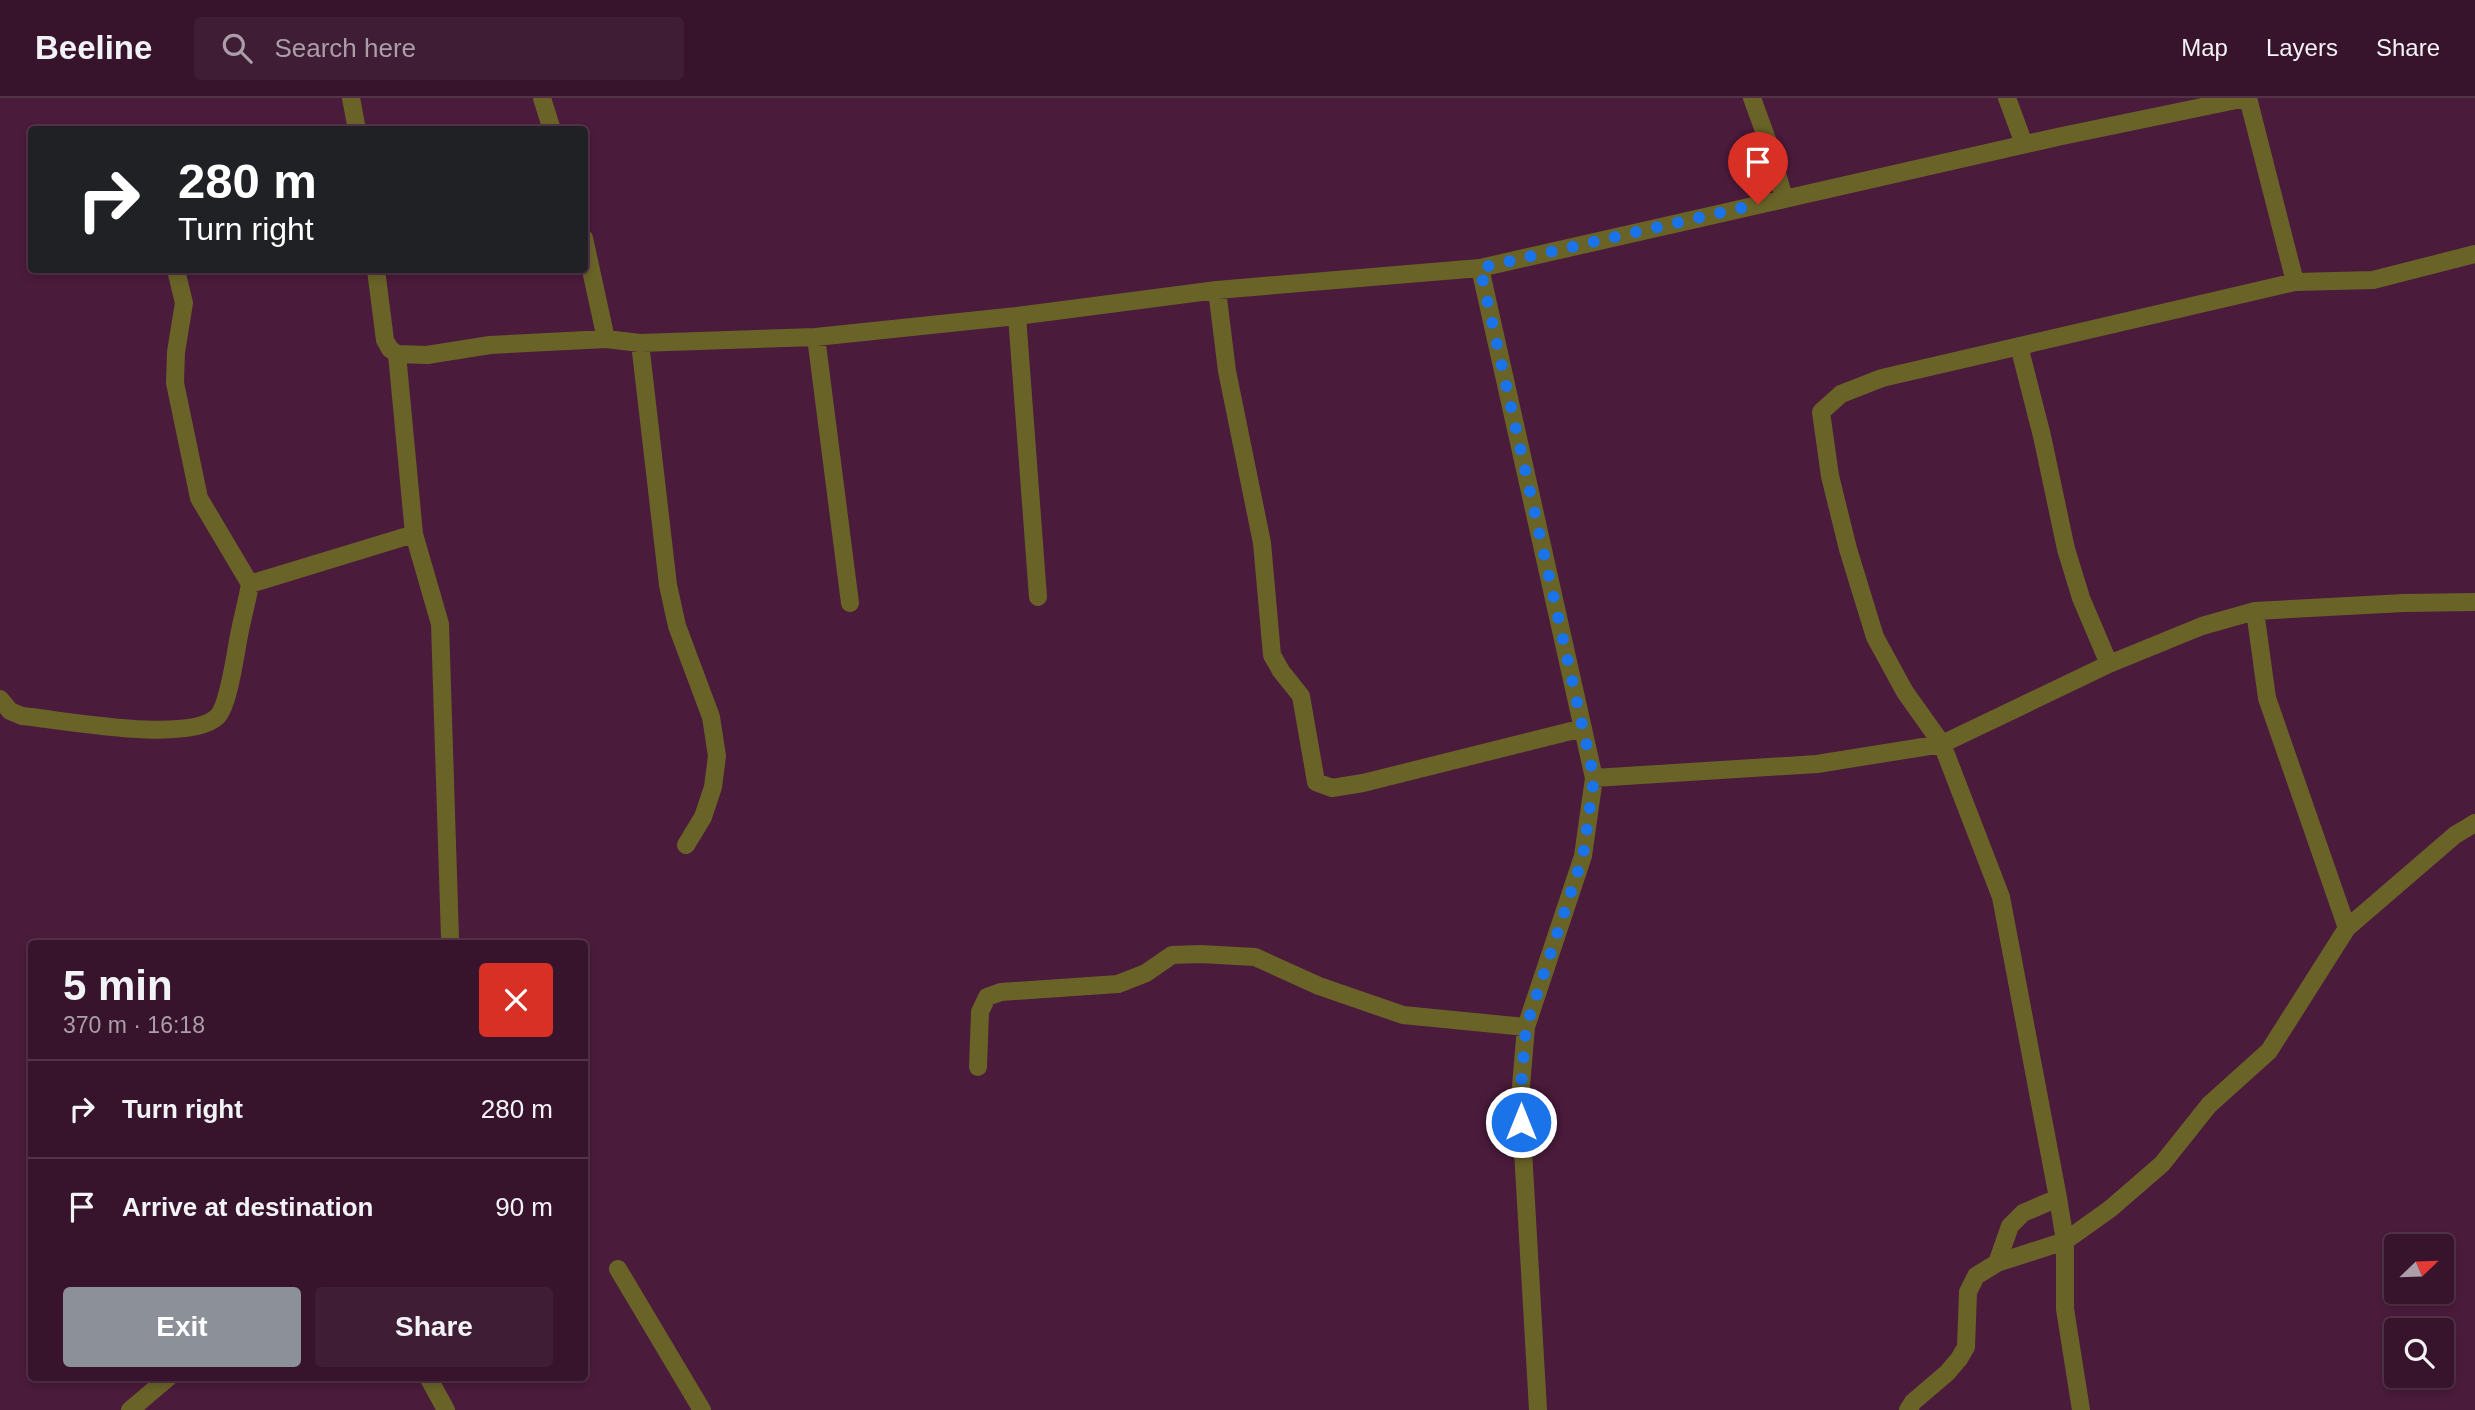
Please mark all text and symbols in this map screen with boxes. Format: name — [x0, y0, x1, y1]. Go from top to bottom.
search box — [194, 17, 684, 80]
text: Beeline — [35, 29, 152, 66]
icon: search — [218, 29, 256, 67]
text: Search here — [274, 33, 416, 63]
text: Map — [2181, 34, 2228, 61]
text: Layers — [2266, 34, 2338, 61]
text: Share — [2376, 34, 2440, 61]
pin — [1728, 132, 1788, 204]
icon: arrive — [1739, 143, 1777, 181]
icon: right — [63, 154, 154, 245]
text: 280 m — [178, 154, 317, 208]
text: Turn right — [178, 211, 314, 247]
text: 5 min — [63, 962, 173, 1009]
button: close — [479, 963, 553, 1037]
text: 370 m · 16:18 — [63, 1012, 205, 1038]
position arrow — [1484, 1085, 1558, 1159]
icon: right — [63, 1090, 101, 1128]
text: Turn right — [122, 1094, 243, 1124]
text: 280 m — [481, 1094, 553, 1124]
icon: arrive — [63, 1188, 101, 1226]
text: Arrive at destination — [122, 1192, 373, 1222]
text: 90 m — [495, 1192, 553, 1222]
north arrow — [2384, 1234, 2454, 1304]
map controls — [2384, 1234, 2454, 1388]
button: Exit — [63, 1287, 301, 1367]
button: Share — [315, 1287, 553, 1367]
button: search — [2384, 1318, 2454, 1388]

